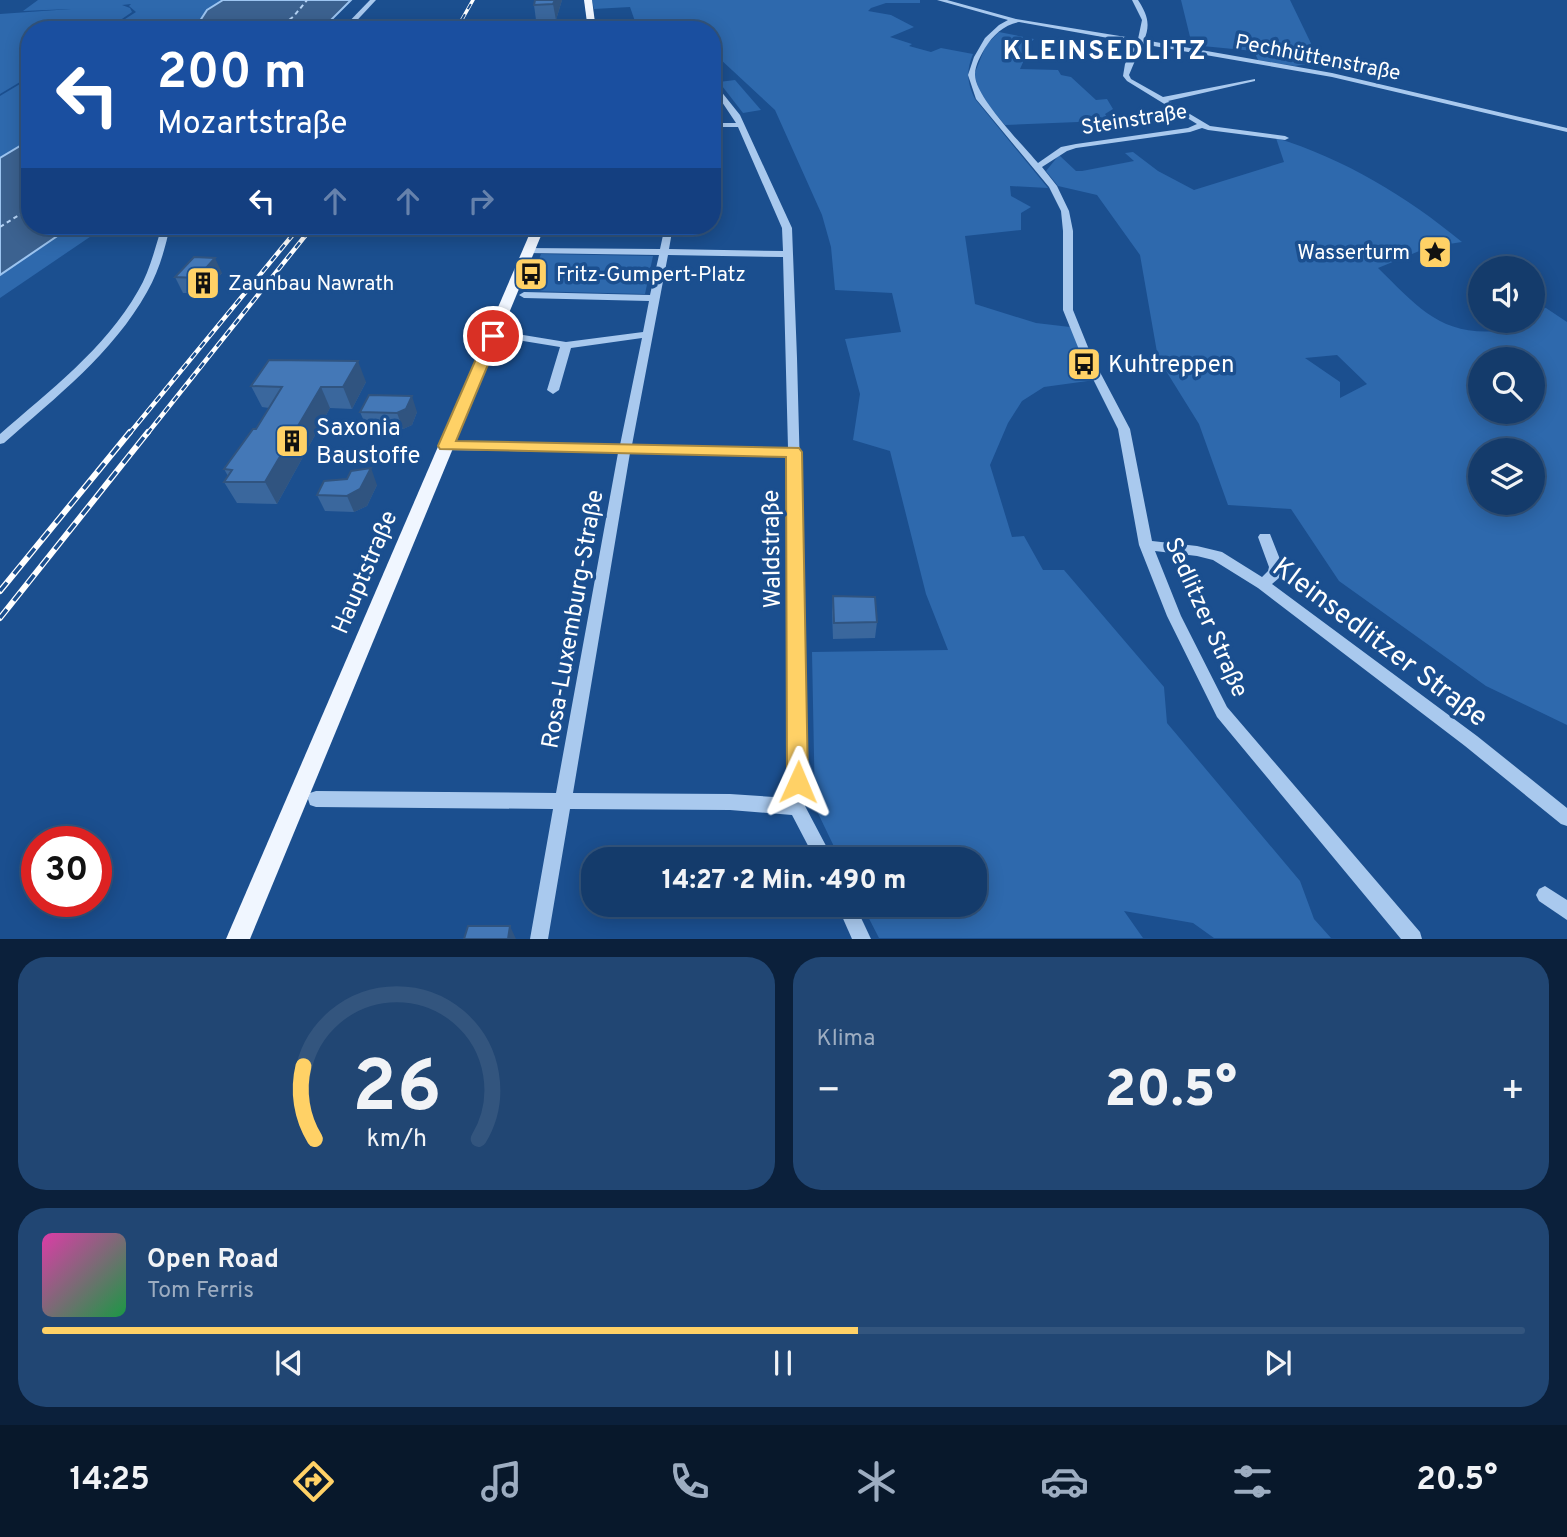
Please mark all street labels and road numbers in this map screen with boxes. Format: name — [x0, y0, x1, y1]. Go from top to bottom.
street label: Pechhüttenstraße — [1233, 29, 1403, 88]
street label: Steinstraße — [1079, 99, 1189, 142]
street label: Rosa-Luxemburg-Straße — [536, 488, 612, 751]
street label: Waldstraße — [757, 489, 789, 609]
street label: Hauptstraße — [326, 506, 405, 639]
street label: Sedlitzer Straße — [1157, 533, 1254, 702]
street label: Kleinsedlitzer Straße — [1264, 551, 1494, 736]

